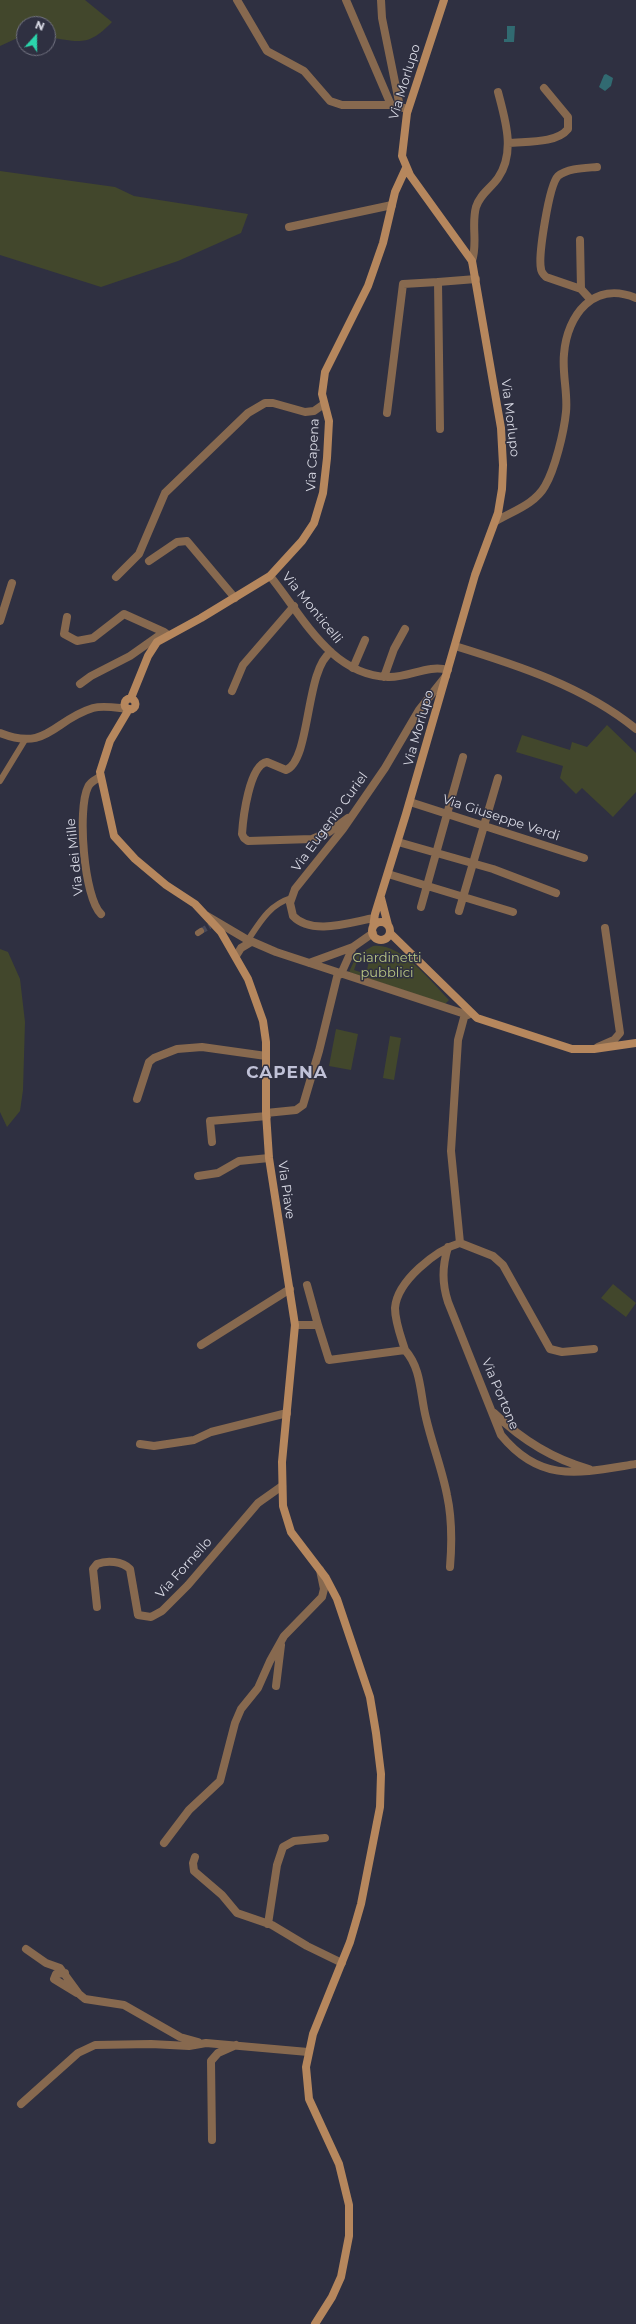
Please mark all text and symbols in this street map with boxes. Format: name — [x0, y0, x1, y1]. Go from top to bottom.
north arrow — [16, 16, 56, 56]
text: N — [33, 18, 47, 34]
street label: Via Morlupo — [386, 42, 424, 122]
street label: Via Morlupo — [497, 378, 523, 458]
street label: Via Capena — [303, 418, 323, 492]
street label: Via Monticelli — [279, 569, 345, 647]
street label: Via Morlupo — [401, 688, 437, 768]
street label: Via Eugenio Curiel — [289, 769, 371, 875]
street label: Via Giuseppe Verdi — [440, 792, 562, 844]
street label: Via dei Mille — [63, 818, 87, 896]
park label: Giardinetti pubblici — [352, 950, 422, 981]
district label: CAPENA — [246, 1063, 328, 1083]
street label: Via Piave — [274, 1160, 298, 1220]
street label: Via Portone — [478, 1356, 522, 1432]
street label: Via Fornello — [153, 1534, 215, 1602]

